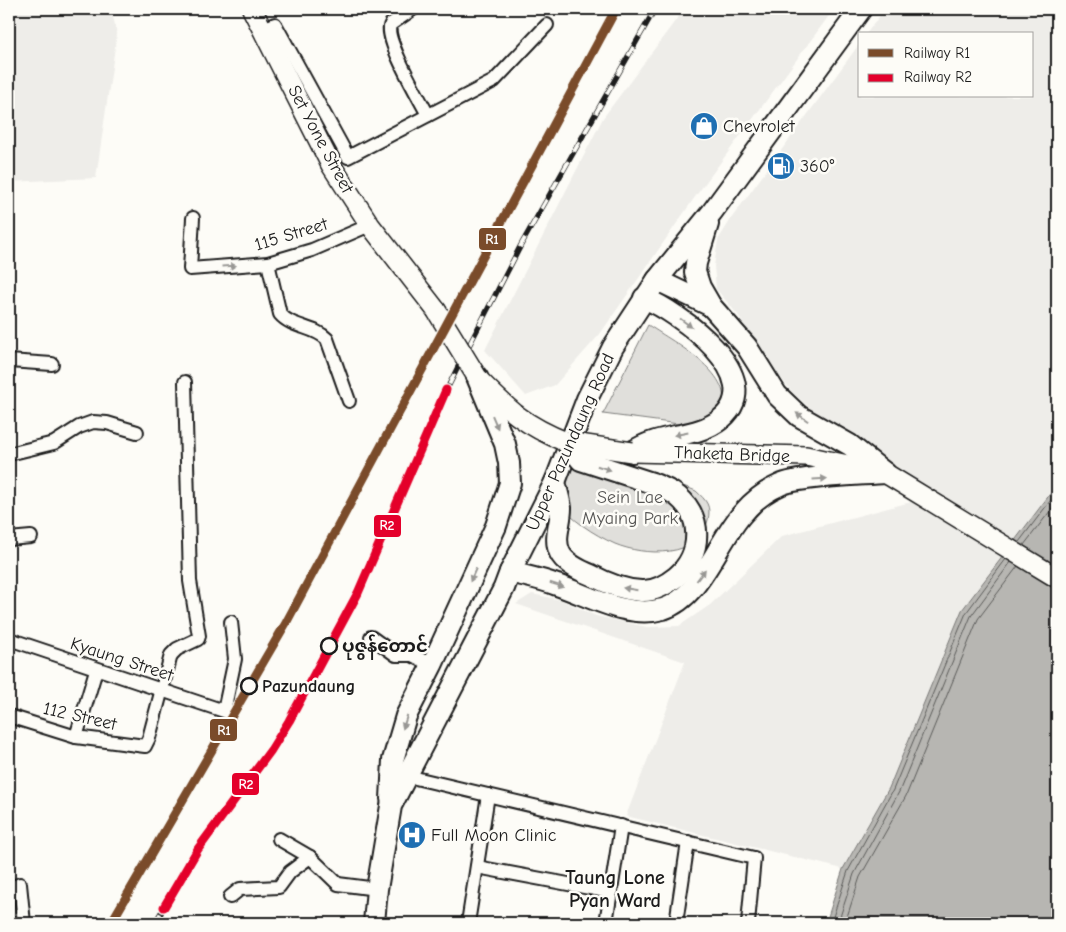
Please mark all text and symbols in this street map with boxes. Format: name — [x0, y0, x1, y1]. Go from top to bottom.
legend — [858, 32, 1034, 98]
text: Railway R1 — [904, 44, 970, 62]
text: Railway R2 — [904, 68, 972, 86]
street label: Set Yone Street — [283, 82, 358, 198]
shop icon: Chevrolet — [689, 111, 719, 141]
place label: Chevrolet — [723, 116, 796, 137]
fuel station icon: 360° — [766, 151, 796, 181]
place label: 360° — [800, 156, 835, 177]
street label: 115 Street — [252, 213, 331, 255]
line badge: R1 — [478, 227, 507, 251]
text: R1 — [485, 231, 499, 248]
one-way arrow — [221, 261, 237, 269]
one-way arrow — [679, 317, 692, 328]
street label: Upper Pazundaung Road — [522, 350, 619, 534]
one-way arrow — [795, 412, 809, 422]
one-way arrow — [492, 415, 500, 429]
one-way arrow — [672, 431, 688, 439]
street label: Thaketa Bridge — [674, 442, 790, 467]
one-way arrow — [597, 464, 612, 472]
one-way arrow — [812, 474, 828, 482]
park label: Sein Lae Myaing Park — [582, 487, 678, 529]
line badge: R2 — [373, 514, 402, 538]
text: R2 — [379, 517, 395, 534]
one-way arrow — [469, 568, 477, 582]
one-way arrow — [696, 568, 706, 582]
one-way arrow — [549, 582, 564, 589]
one-way arrow — [622, 585, 638, 593]
street label: Kyaung Street — [68, 633, 177, 686]
place label: ပုဇွန်တောင် — [342, 634, 428, 660]
marker: ပုဇွန်တောင် — [320, 637, 338, 655]
place label: Pazundaung — [262, 676, 355, 697]
marker: Pazundaung — [240, 677, 258, 695]
street label: 112 Street — [41, 698, 119, 735]
one-way arrow — [400, 715, 408, 730]
line badge: R1 — [209, 718, 238, 742]
text: R1 — [217, 722, 231, 739]
line badge: R2 — [231, 772, 260, 796]
text: R2 — [238, 776, 254, 793]
hospital icon: Full Moon Clinic — [397, 820, 427, 850]
place label: Full Moon Clinic — [431, 825, 557, 846]
district label: Taung Lone Pyan Ward — [565, 866, 665, 912]

